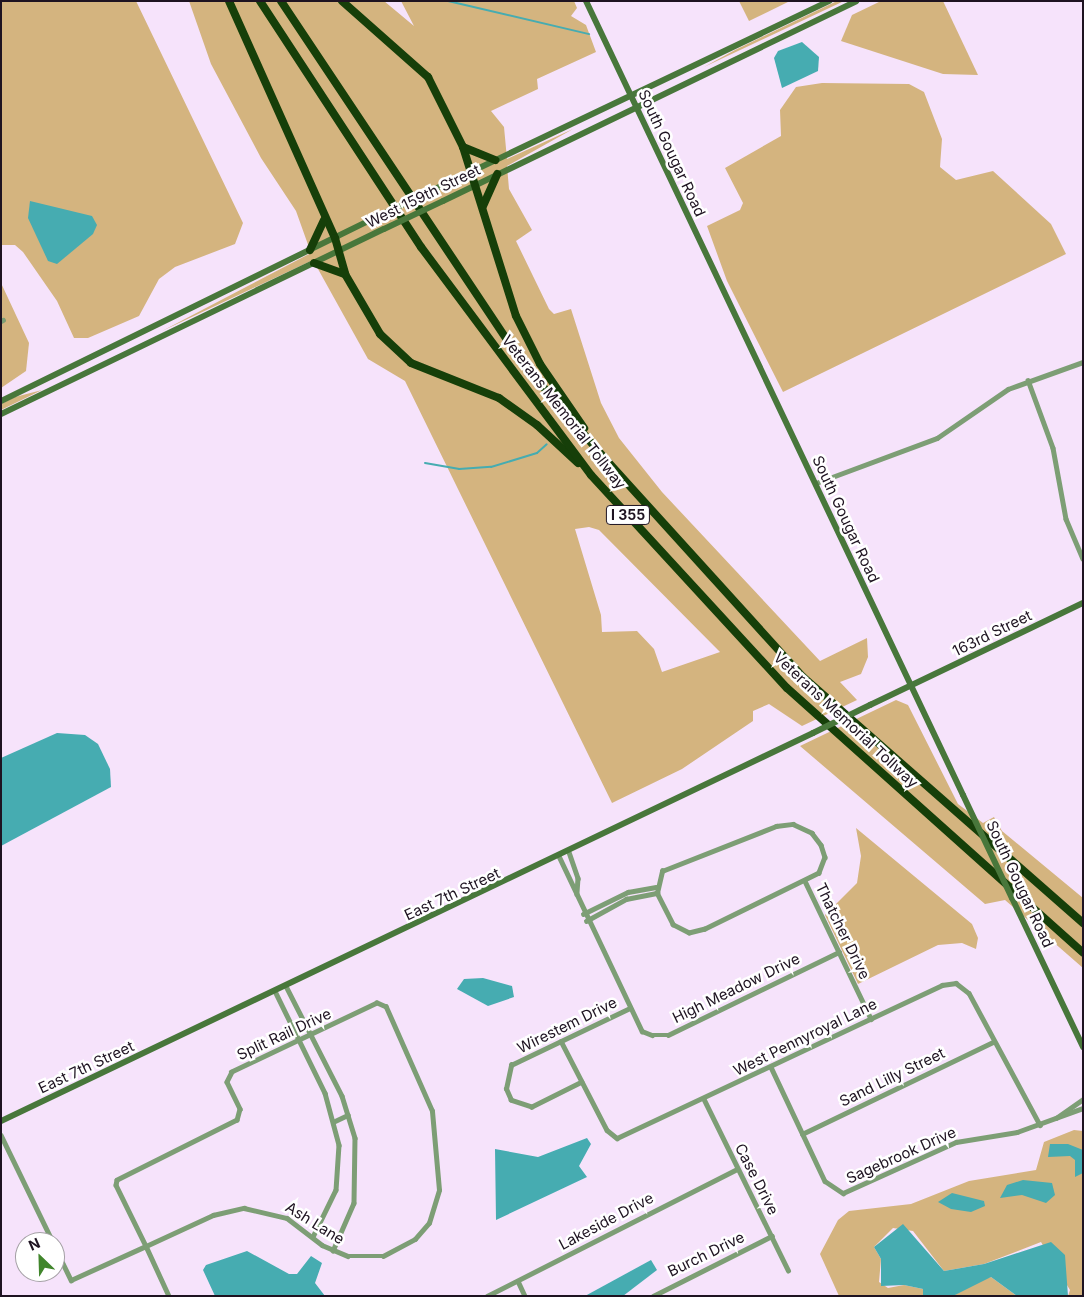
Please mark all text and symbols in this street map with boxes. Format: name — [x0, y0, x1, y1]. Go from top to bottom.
street label: South Gougar Road — [635, 87, 709, 219]
street label: West 159th Street — [363, 161, 483, 231]
street label: Veterans Memorial Tollway — [498, 331, 630, 493]
street label: South Gougar Road — [809, 453, 883, 585]
road number: I 355 — [606, 504, 650, 526]
street label: 163rd Street — [949, 606, 1035, 660]
street label: Veterans Memorial Tollway — [770, 648, 922, 792]
street label: South Gougar Road — [983, 818, 1057, 950]
street label: East 7th Street — [401, 864, 503, 924]
street label: Thatcher Drive — [812, 880, 874, 982]
street label: High Meadow Drive — [669, 949, 803, 1027]
street label: Wirestem Drive — [514, 993, 620, 1057]
street label: West Pennyroyal Lane — [730, 994, 880, 1080]
street label: Split Rail Drive — [234, 1004, 334, 1064]
street label: East 7th Street — [35, 1037, 137, 1097]
street label: Sand Lilly Street — [836, 1044, 948, 1110]
street label: Sagebrook Drive — [843, 1123, 959, 1187]
street label: Case Drive — [731, 1140, 783, 1218]
street label: Lakeside Drive — [556, 1189, 656, 1253]
street label: Ash Lane — [282, 1198, 348, 1248]
street label: Burch Drive — [665, 1228, 747, 1280]
north arrow — [15, 1232, 65, 1282]
text: N — [26, 1234, 42, 1254]

